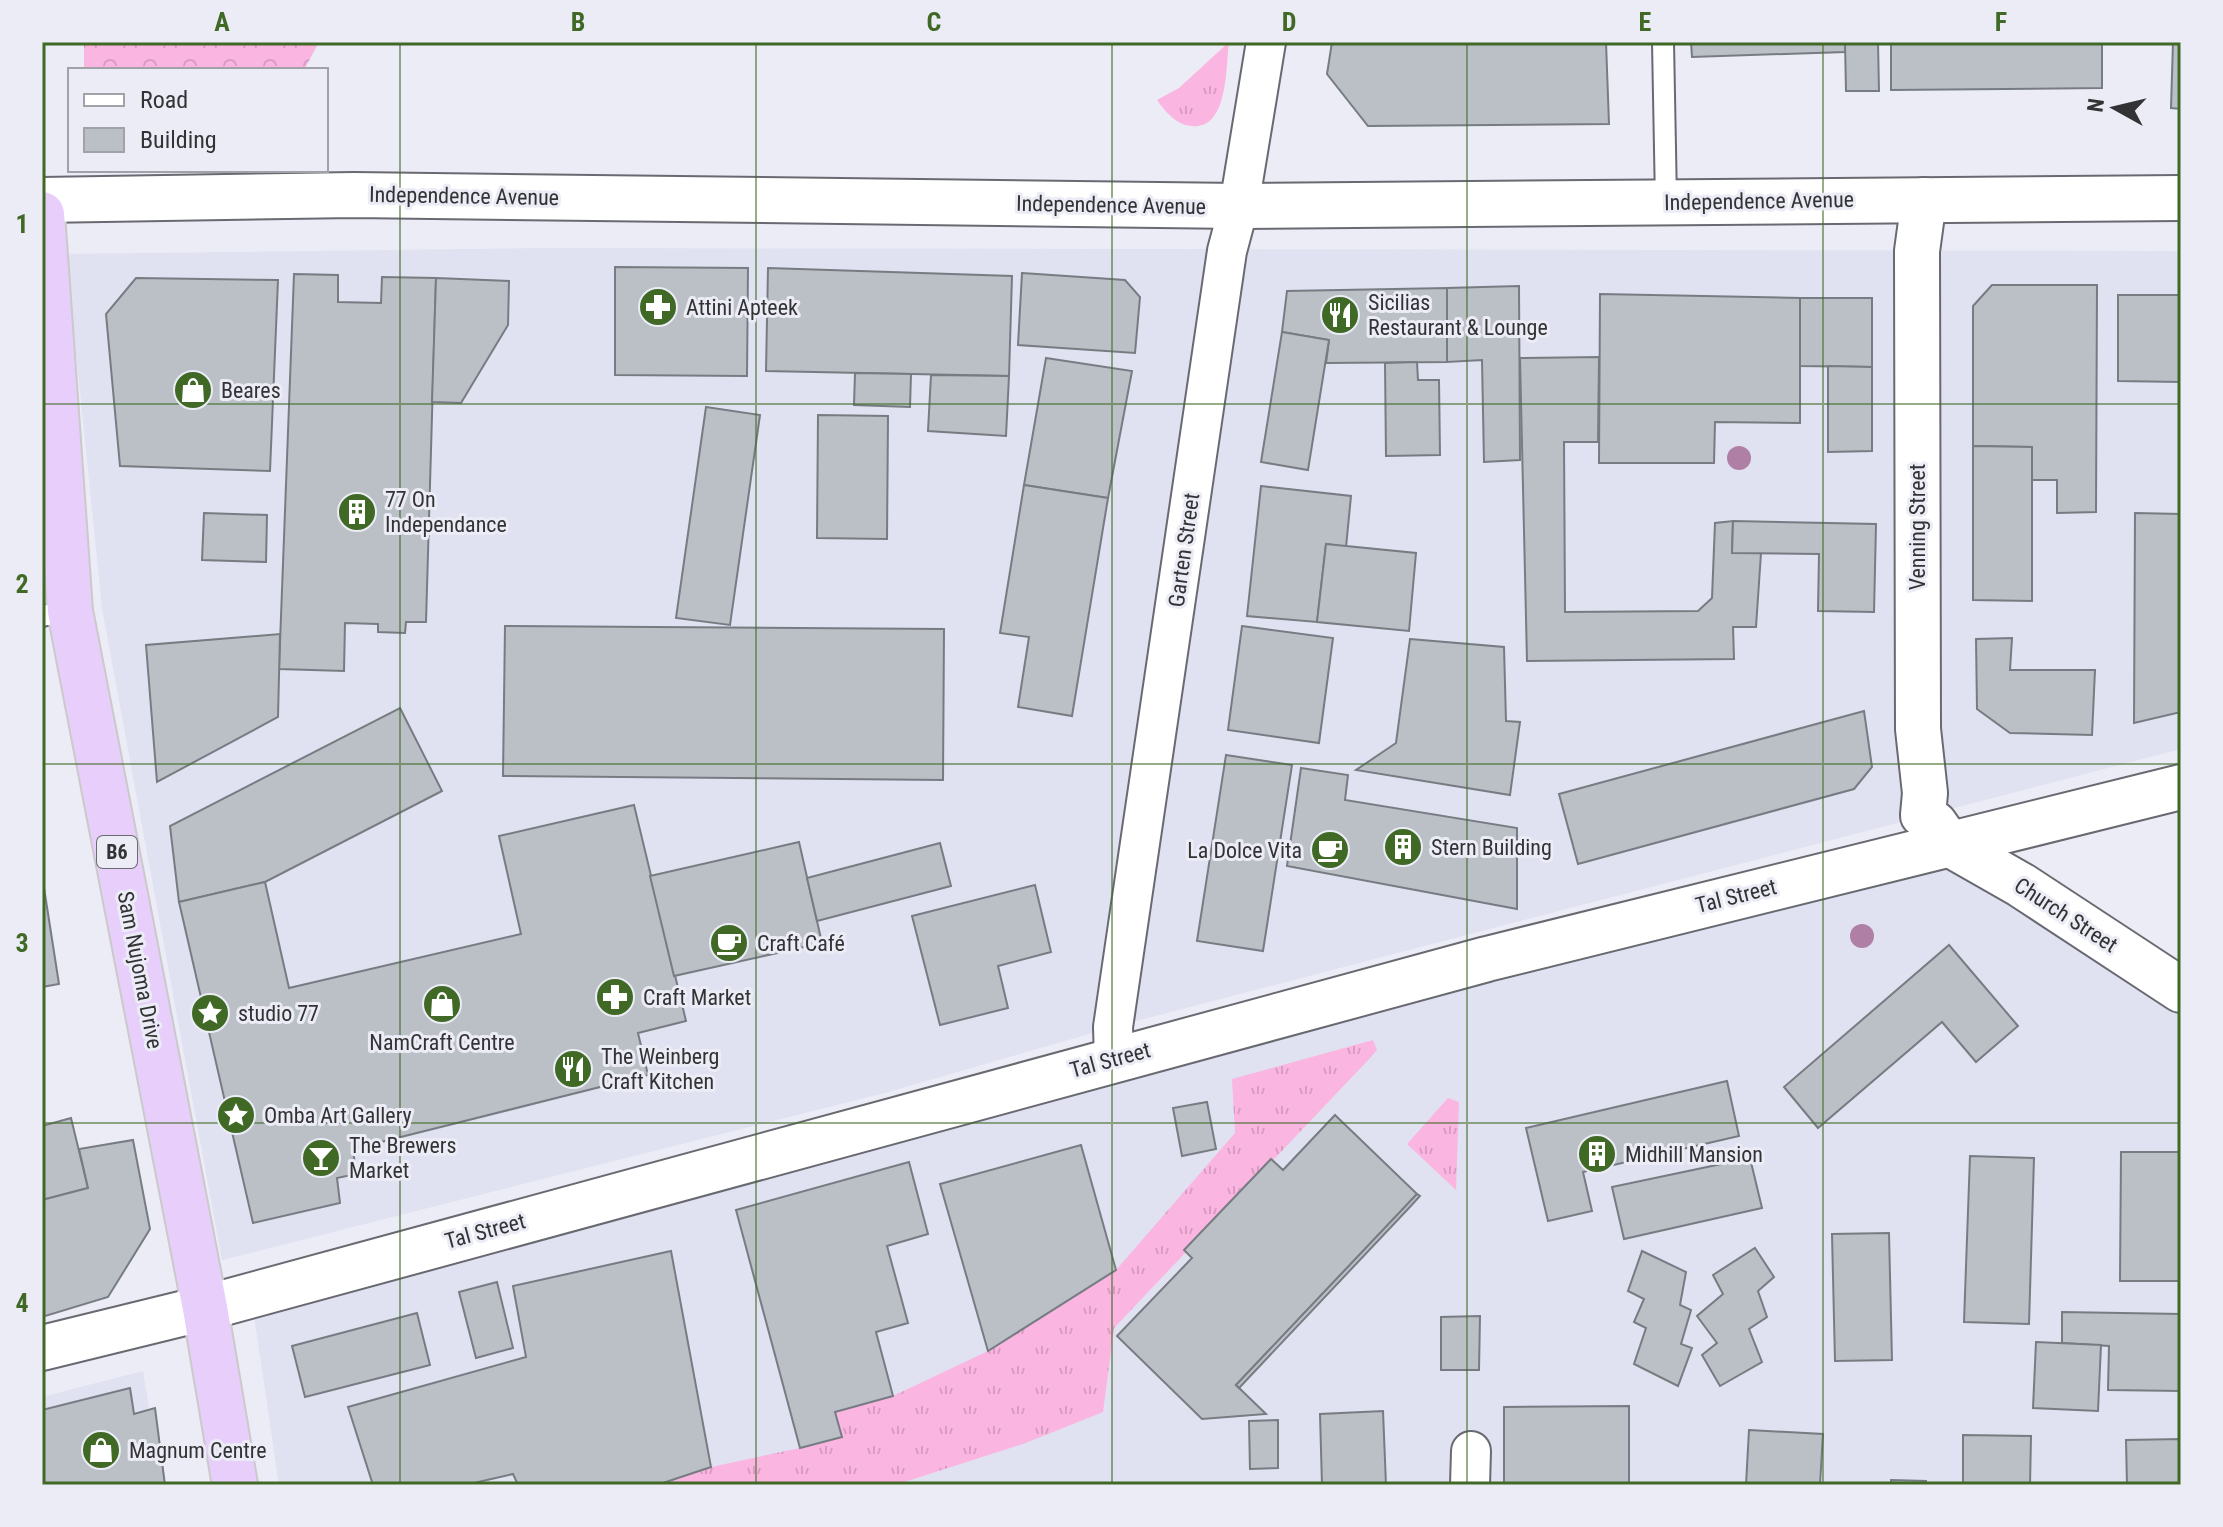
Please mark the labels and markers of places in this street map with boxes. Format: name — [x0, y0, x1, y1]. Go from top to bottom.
pharmacy icon: Attini Apteek — [637, 286, 679, 328]
place label: Sicilias Restaurant & Lounge — [1368, 290, 1548, 340]
restaurant icon: Sicilias Restaurant & Lounge — [1319, 294, 1361, 336]
place label: Attini Apteek — [686, 295, 798, 320]
shop icon: Beares — [172, 369, 214, 411]
place label: Beares — [221, 378, 281, 403]
place label: 77 On Independance — [385, 487, 507, 537]
building icon: 77 On Independance — [336, 491, 378, 533]
building icon: Stern Building — [1382, 826, 1424, 868]
cafe icon: La Dolce Vita — [1309, 829, 1351, 871]
place label: Stern Building — [1431, 835, 1552, 860]
place label: La Dolce Vita — [1187, 838, 1302, 863]
cafe icon: Craft Café — [708, 922, 750, 964]
place label: Craft Café — [757, 931, 845, 956]
pharmacy icon: Craft Market — [594, 976, 636, 1018]
shop icon: NamCraft Centre — [421, 983, 463, 1025]
place label: Craft Market — [643, 985, 751, 1010]
place icon: studio 77 — [189, 992, 231, 1034]
place label: studio 77 — [238, 1001, 319, 1026]
place label: NamCraft Centre — [369, 1030, 515, 1055]
place label: The Weinberg Craft Kitchen — [601, 1044, 719, 1094]
restaurant icon: The Weinberg Craft Kitchen — [552, 1048, 594, 1090]
place icon: Omba Art Gallery — [215, 1094, 257, 1136]
place label: Omba Art Gallery — [264, 1103, 412, 1128]
place label: The Brewers Market — [349, 1133, 457, 1183]
building icon: Midhill Mansion — [1576, 1133, 1618, 1175]
bar icon: The Brewers Market — [300, 1137, 342, 1179]
place label: Midhill Mansion — [1625, 1142, 1763, 1167]
shop icon: Magnum Centre — [80, 1429, 122, 1471]
place label: Magnum Centre — [129, 1438, 267, 1463]

